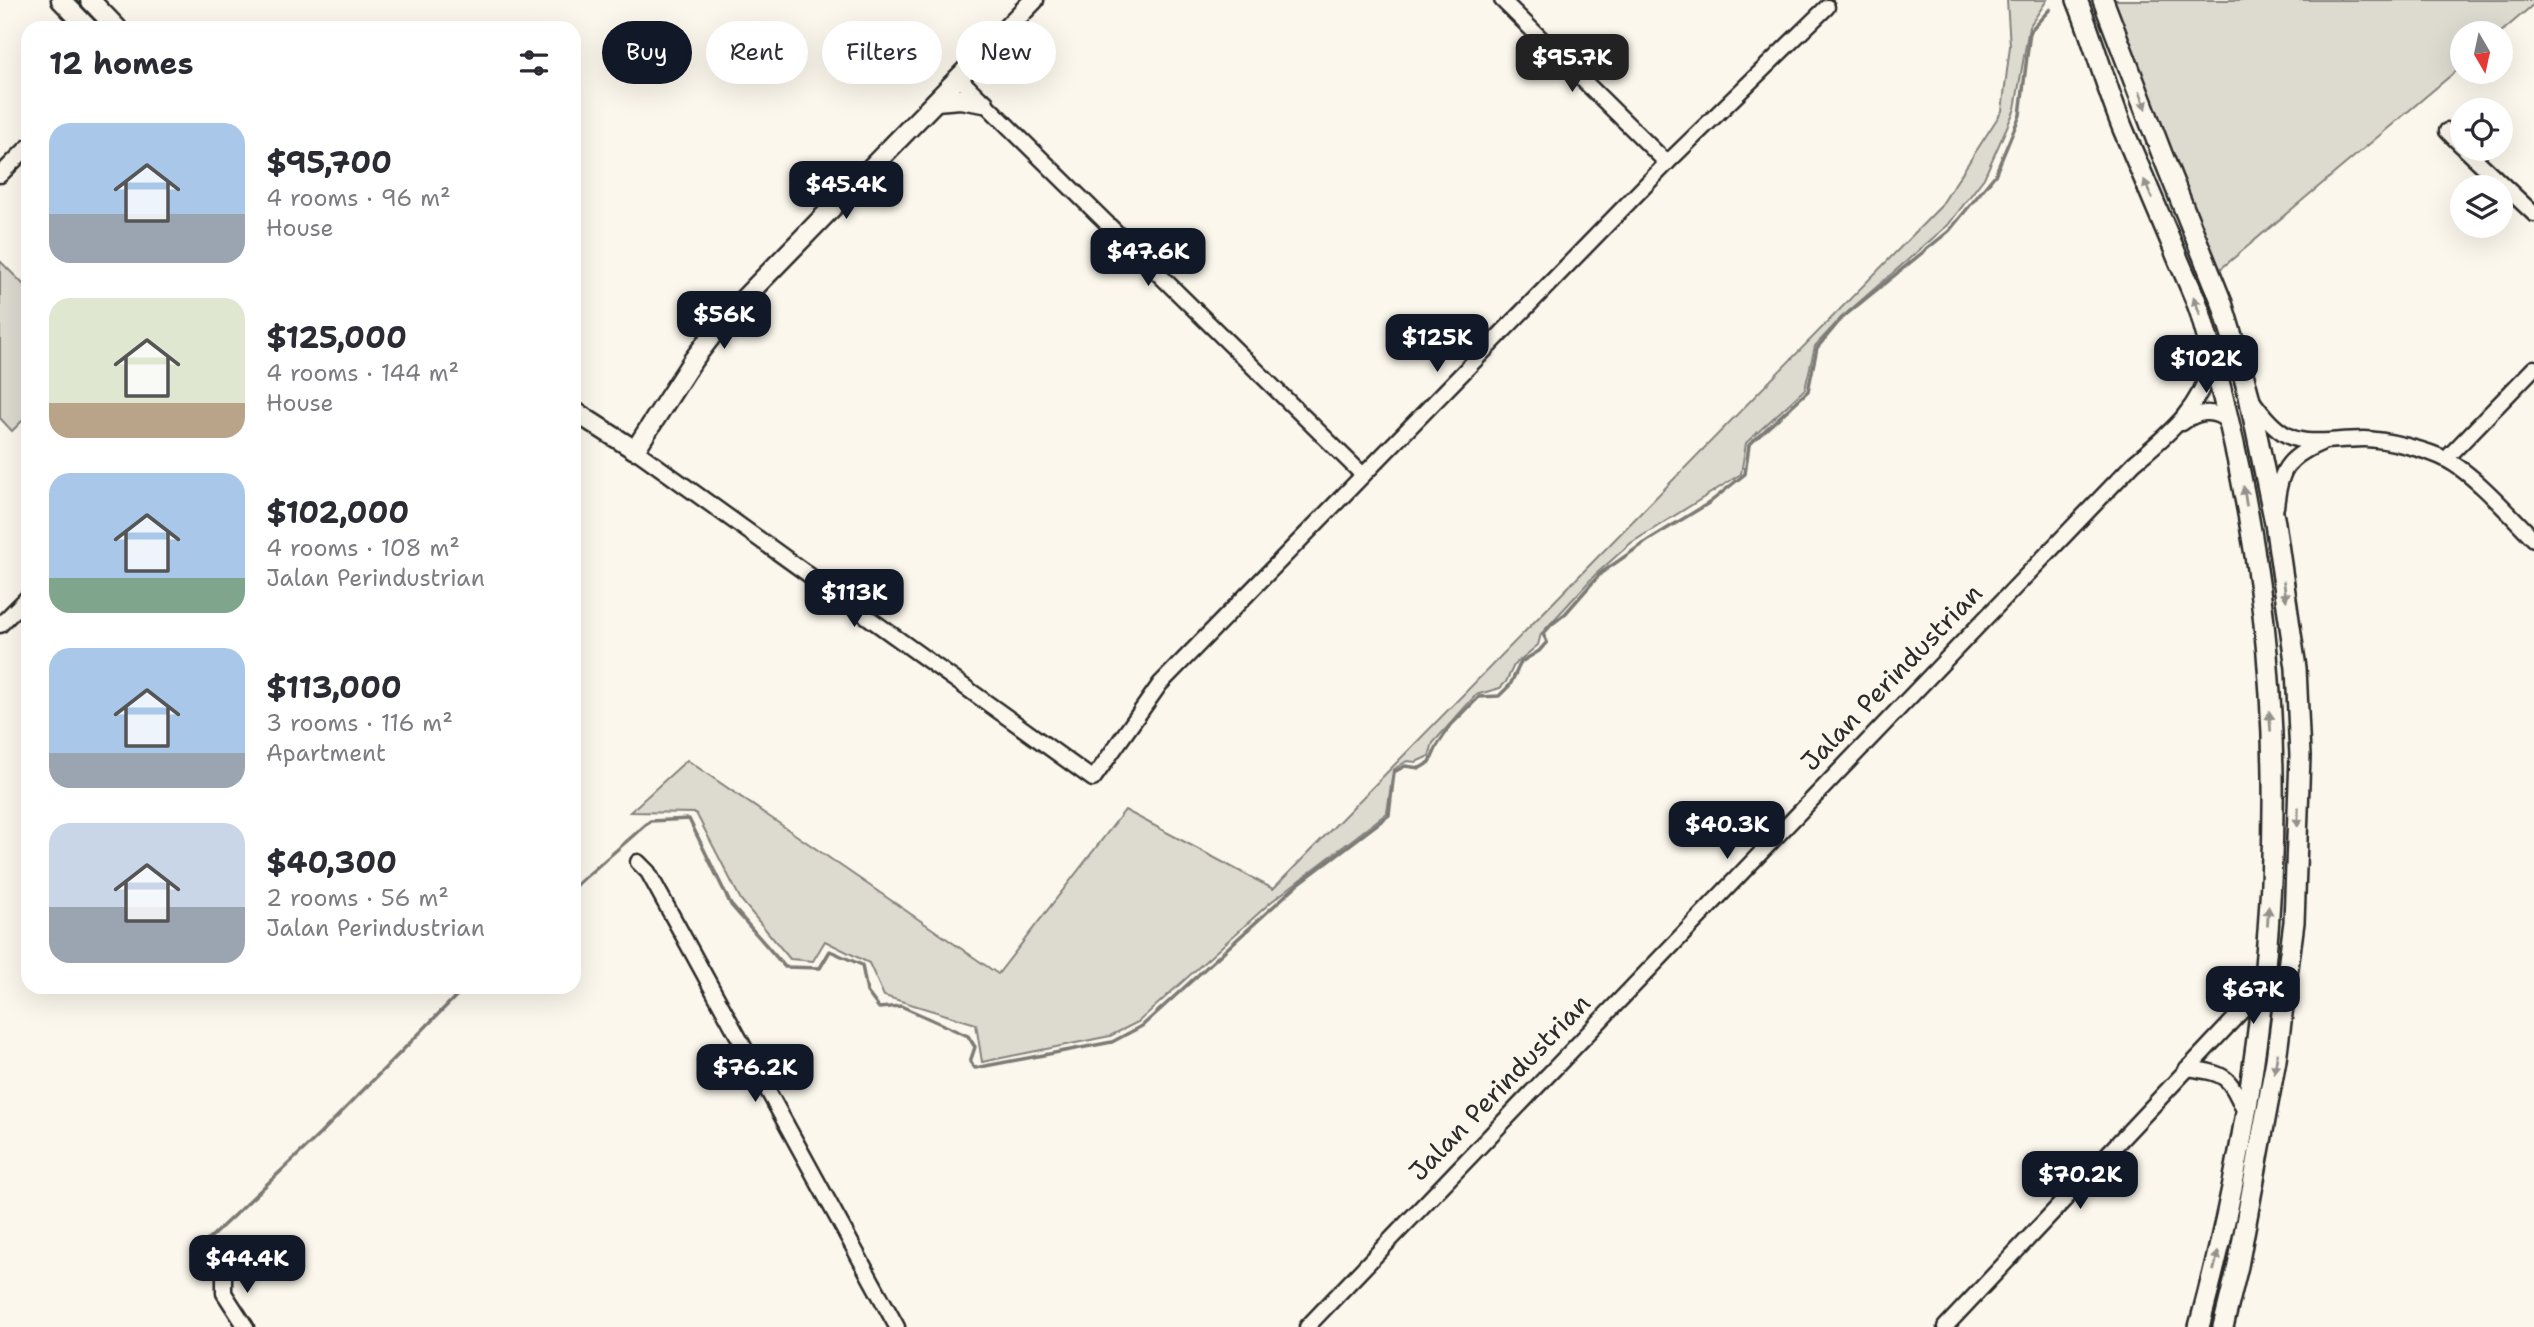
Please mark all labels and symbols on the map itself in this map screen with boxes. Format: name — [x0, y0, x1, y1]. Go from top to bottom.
north arrow — [2450, 21, 2513, 84]
pin: $95.7K — [1515, 34, 1629, 94]
one-way arrow — [2137, 90, 2148, 111]
pin: $45.4K — [789, 162, 903, 221]
one-way arrow — [2143, 178, 2154, 199]
pin: $47.6K — [1091, 229, 1205, 288]
pin: $56K — [683, 292, 765, 351]
one-way arrow — [2191, 295, 2202, 316]
pin: $125K — [1388, 314, 1486, 374]
pin: $102K — [2157, 336, 2255, 395]
one-way arrow — [2239, 485, 2250, 507]
pin: $113K — [805, 570, 903, 629]
street label: Jalan Perindustrian — [1793, 576, 1989, 778]
one-way arrow — [2279, 580, 2290, 602]
one-way arrow — [2264, 710, 2275, 732]
pin: $40.3K — [1670, 802, 1784, 861]
one-way arrow — [2292, 806, 2303, 828]
one-way arrow — [2263, 905, 2274, 927]
pin: $67K — [2212, 967, 2294, 1026]
street label: Jalan Perindustrian — [1401, 986, 1597, 1188]
pin: $76.2K — [698, 1044, 812, 1104]
one-way arrow — [2270, 1052, 2281, 1074]
pin: $70.2K — [2023, 1152, 2137, 1211]
pin: $44.4K — [190, 1236, 304, 1295]
one-way arrow — [2211, 1250, 2222, 1272]

